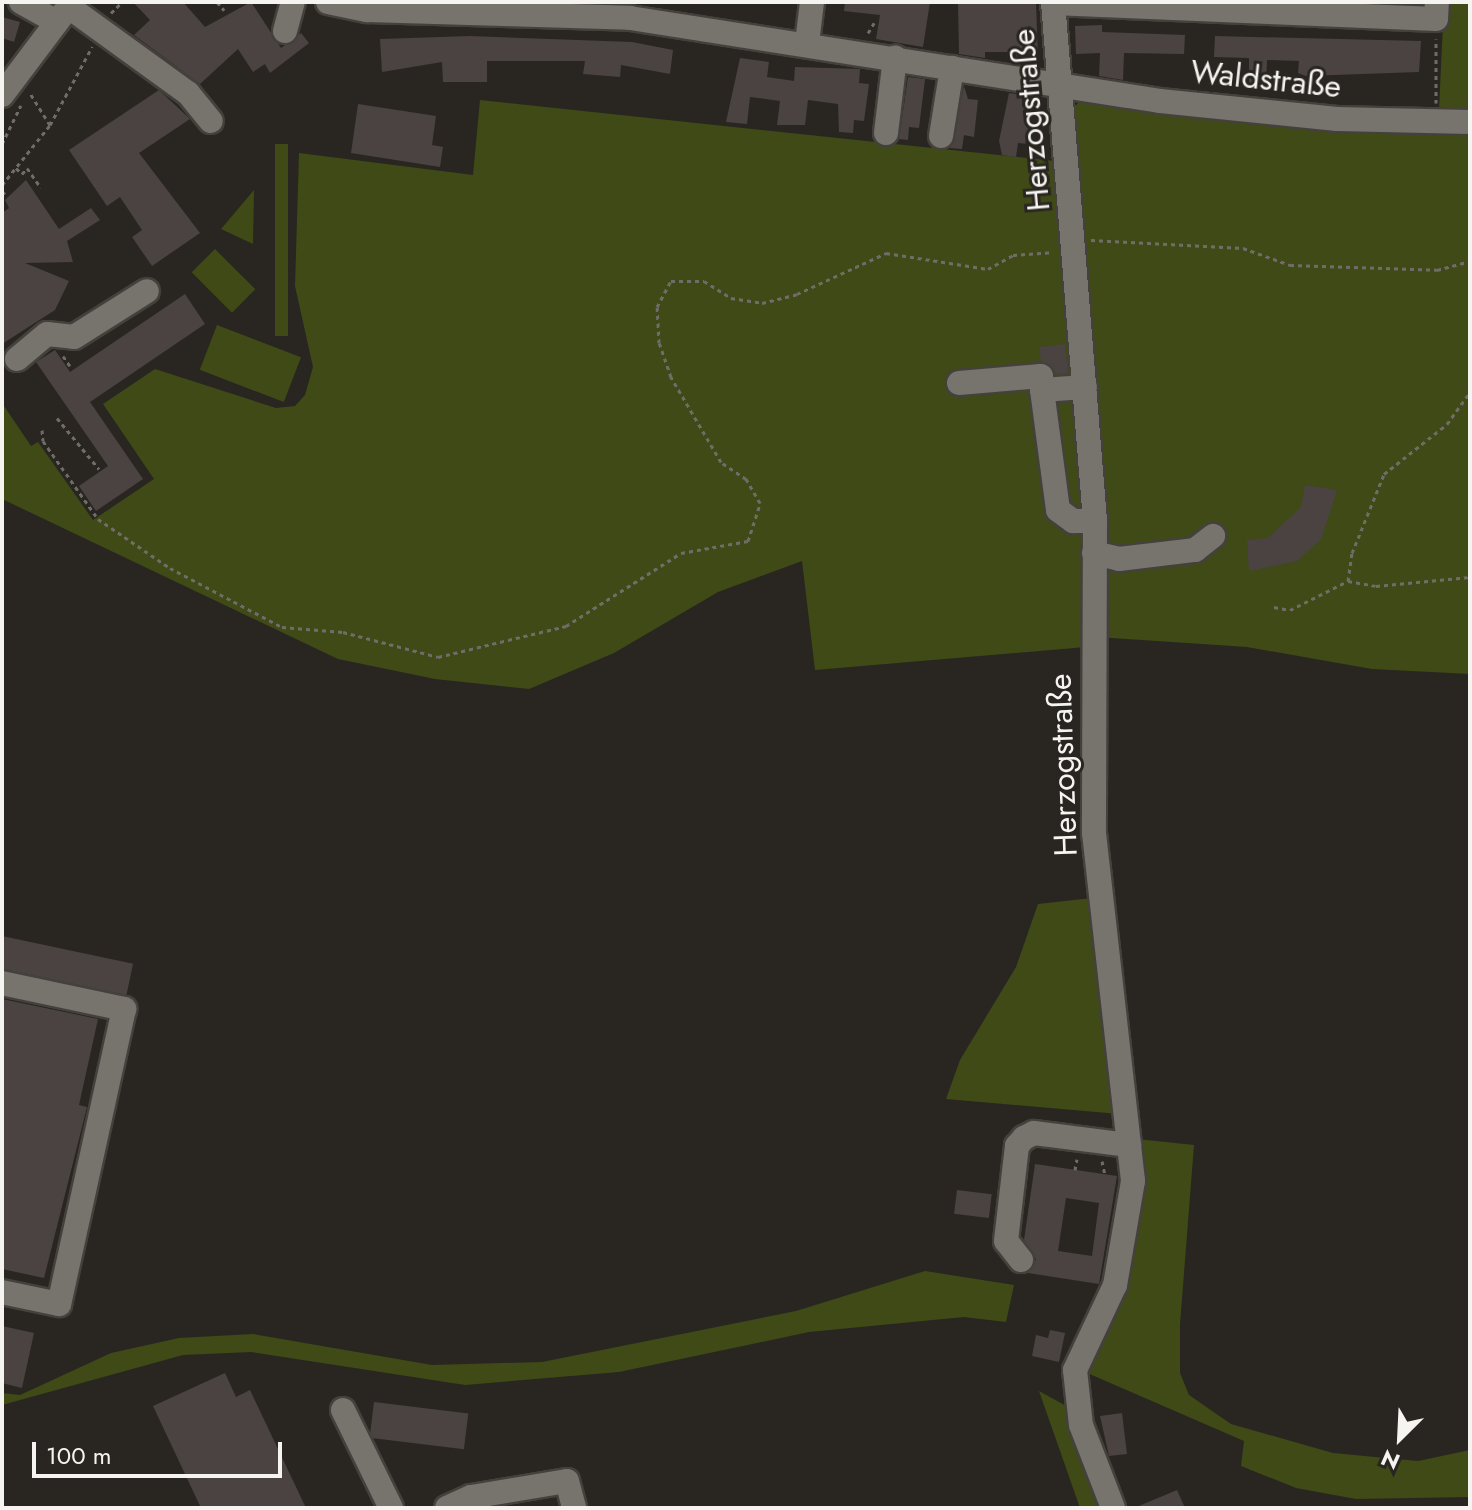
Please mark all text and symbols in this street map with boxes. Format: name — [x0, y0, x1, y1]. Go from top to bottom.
street label: Herzogstraße — [1004, 27, 1058, 213]
street label: Waldstraße — [1189, 52, 1343, 106]
street label: Herzogstraße — [1041, 673, 1085, 857]
north arrow — [1360, 1398, 1440, 1478]
scale bar — [36, 1426, 286, 1476]
text: 100 m — [46, 1438, 112, 1473]
text: N — [1376, 1442, 1405, 1478]

